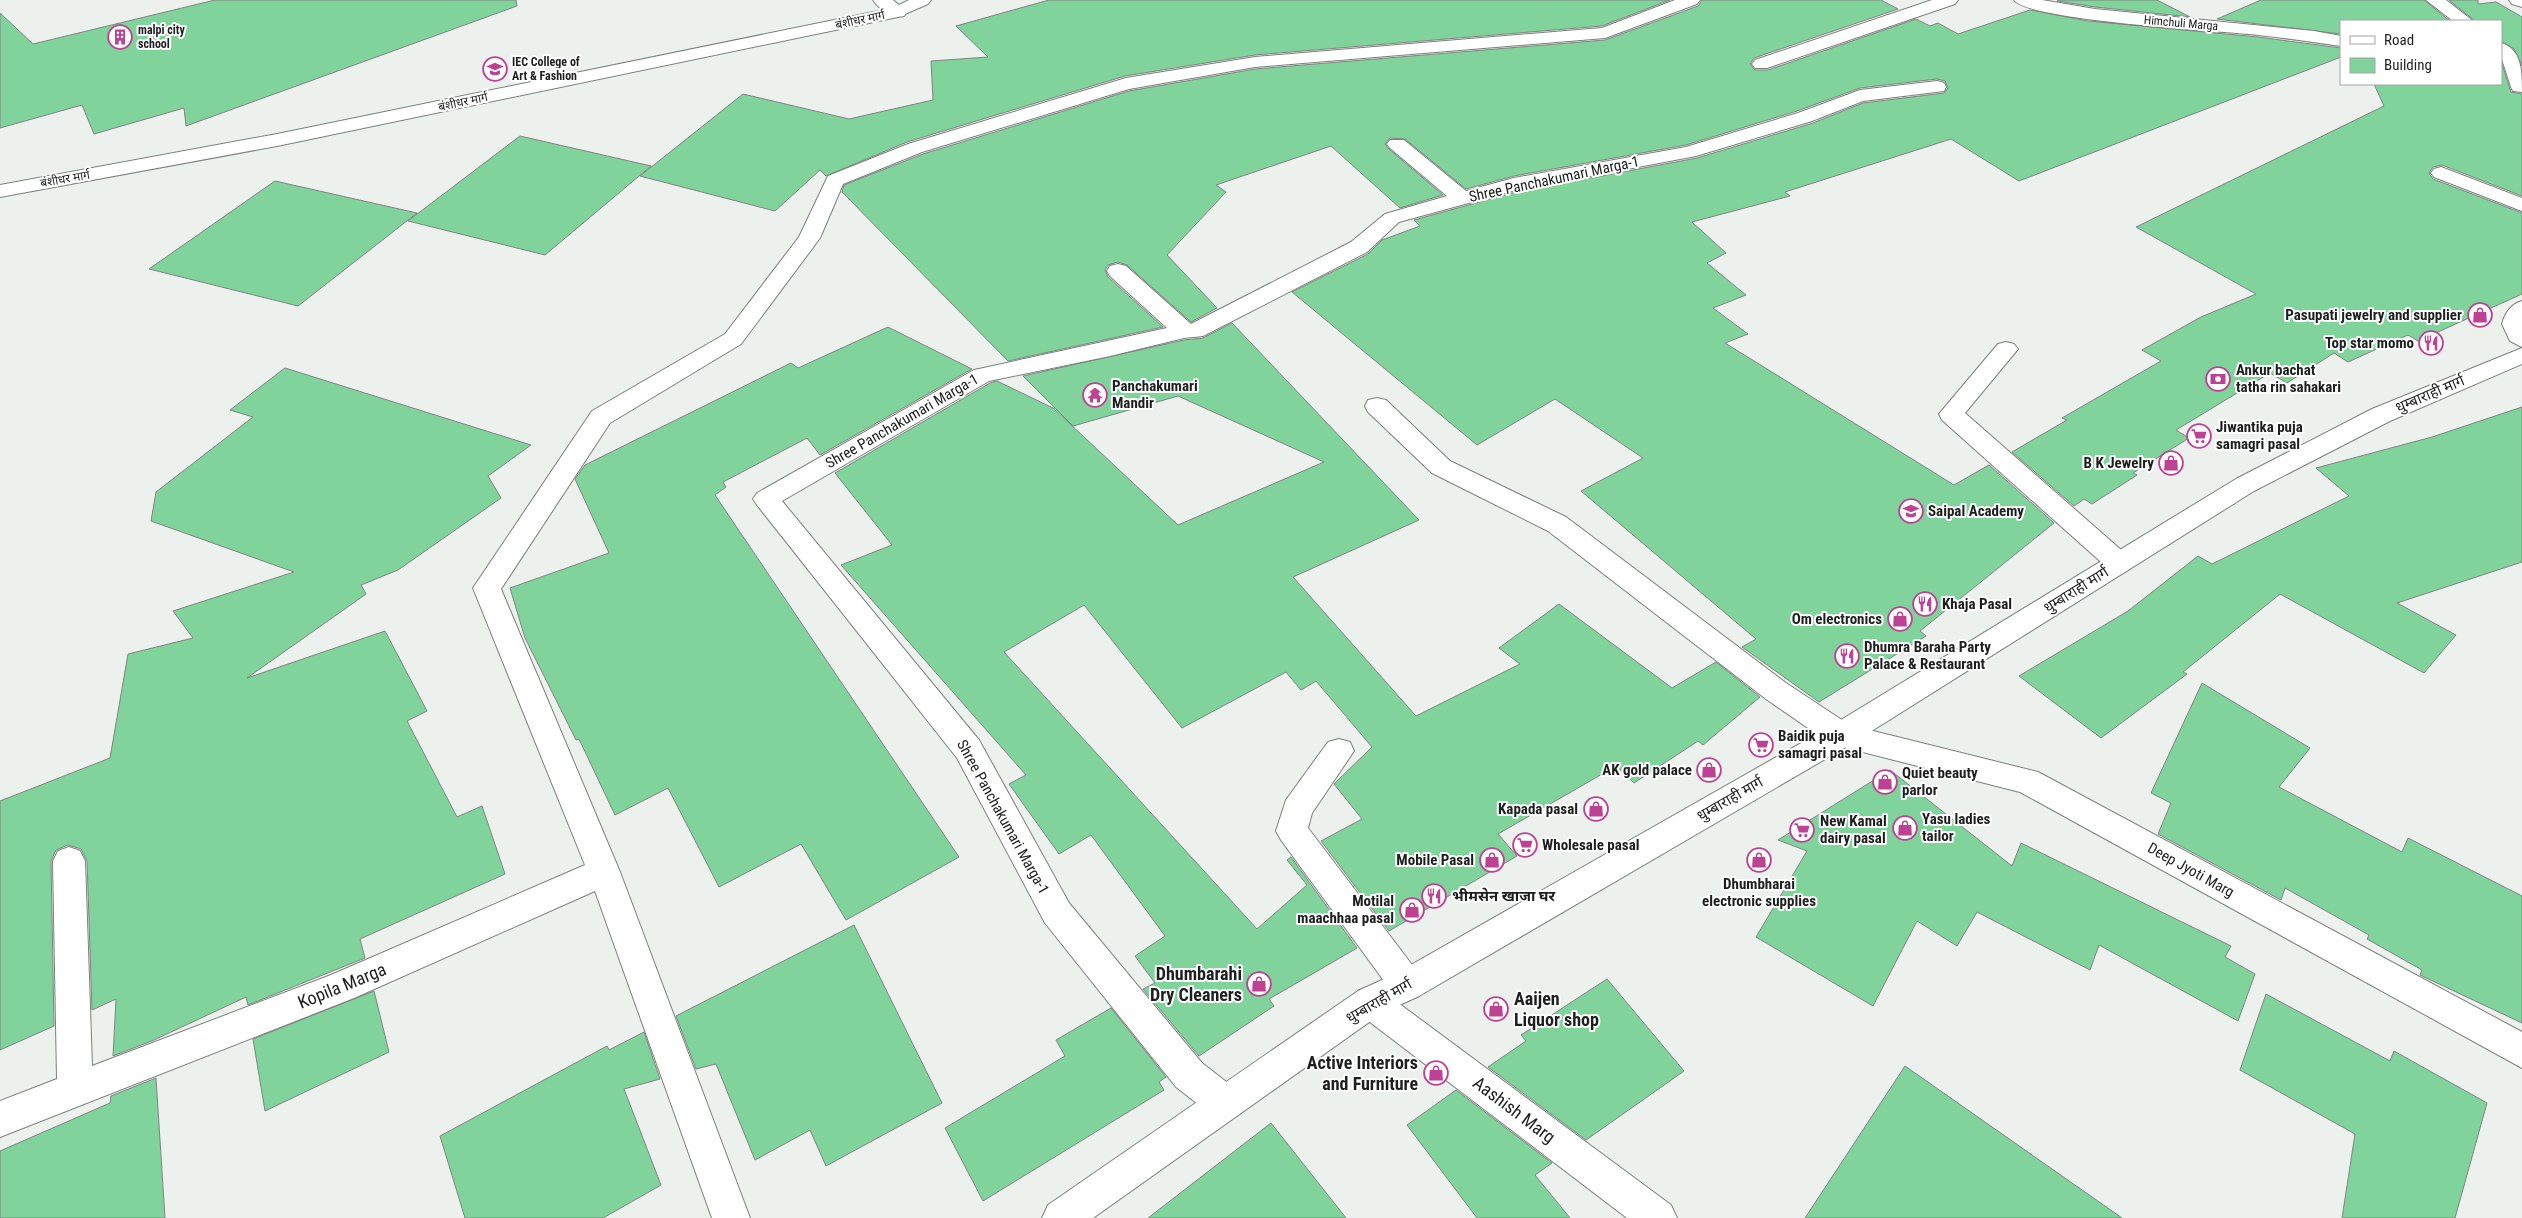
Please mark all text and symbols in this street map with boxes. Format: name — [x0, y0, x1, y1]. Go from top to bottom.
street label: बंशीधर मार्ग — [834, 7, 887, 32]
street label: Himchuli Marga — [2143, 13, 2219, 33]
legend — [2340, 20, 2502, 85]
place label: malpi city school — [138, 23, 186, 51]
building icon: malpi city school — [107, 24, 133, 50]
text: Road — [2384, 31, 2414, 49]
place label: IEC College of Art & Fashion — [512, 55, 580, 83]
school or university icon: IEC College of Art & Fashion — [482, 56, 508, 82]
text: Building — [2384, 56, 2432, 74]
street label: बंशीधर मार्ग — [437, 89, 490, 114]
street label: Shree Panchakumari Marga-1 — [1467, 152, 1641, 206]
street label: बंशीधर मार्ग — [39, 167, 92, 190]
shop icon: Pasupati jewelry and supplier — [2467, 302, 2493, 328]
place label: Pasupati jewelry and supplier — [2285, 306, 2462, 324]
restaurant icon: Top star momo — [2418, 330, 2444, 356]
place label: Top star momo — [2325, 334, 2414, 352]
place label: Ankur bachat tatha rin sahakari — [2236, 361, 2341, 396]
bank icon: Ankur bachat tatha rin sahakari — [2205, 366, 2231, 392]
street label: Shree Panchakumari Marga-1 — [822, 370, 982, 472]
street label: धुम्बाराही मार्ग — [2393, 371, 2468, 418]
place label: Panchakumari Mandir — [1112, 377, 1198, 412]
temple icon: Panchakumari Mandir — [1082, 382, 1108, 408]
place label: Jiwantika puja samagri pasal — [2216, 418, 2303, 453]
supermarket icon: Jiwantika puja samagri pasal — [2186, 423, 2212, 449]
shop icon: B K Jewelry — [2158, 450, 2184, 476]
place label: B K Jewelry — [2084, 454, 2154, 472]
school or university icon: Saipal Academy — [1898, 498, 1924, 524]
place label: Saipal Academy — [1928, 502, 2024, 520]
street label: धुम्बाराही मार्ग — [2040, 562, 2113, 618]
restaurant icon: Khaja Pasal — [1912, 591, 1938, 617]
place label: Khaja Pasal — [1942, 595, 2012, 613]
shop icon: Om electronics — [1887, 606, 1913, 632]
place label: Om electronics — [1792, 610, 1882, 628]
place label: Dhumra Baraha Party Palace & Restaurant — [1864, 638, 1991, 673]
restaurant icon: Dhumra Baraha Party Palace & Restaurant — [1834, 643, 1860, 669]
place label: Baidik puja samagri pasal — [1778, 727, 1862, 762]
supermarket icon: Baidik puja samagri pasal — [1748, 732, 1774, 758]
street label: Shree Panchakumari Marga-1 — [953, 737, 1053, 897]
shop icon: AK gold palace — [1696, 757, 1722, 783]
place label: AK gold palace — [1602, 761, 1692, 779]
place label: Quiet beauty parlor — [1902, 764, 1978, 799]
shop icon: Quiet beauty parlor — [1872, 769, 1898, 795]
street label: धुम्बाराही मार्ग — [1694, 772, 1768, 826]
shop icon: Kapada pasal — [1583, 796, 1609, 822]
place label: Kapada pasal — [1498, 800, 1578, 818]
place label: Yasu ladies tailor — [1922, 810, 1991, 845]
place label: New Kamal dairy pasal — [1820, 812, 1887, 847]
shop icon: Yasu ladies tailor — [1892, 815, 1918, 841]
supermarket icon: New Kamal dairy pasal — [1789, 817, 1815, 843]
supermarket icon: Wholesale pasal — [1512, 832, 1538, 858]
place label: Wholesale pasal — [1542, 836, 1640, 854]
street label: Deep Jyoti Marg — [2145, 839, 2237, 901]
shop icon: Mobile Pasal — [1479, 847, 1505, 873]
shop icon: Dhumbharai electronic supplies — [1746, 847, 1772, 873]
place label: Mobile Pasal — [1396, 851, 1474, 869]
place label: Dhumbharai electronic supplies — [1702, 875, 1816, 910]
restaurant icon: भीमसेन खाजा घर — [1421, 883, 1447, 909]
place label: भीमसेन खाजा घर — [1452, 887, 1556, 905]
place label: Motilal maachhaa pasal — [1297, 892, 1394, 927]
shop icon: Motilal maachhaa pasal — [1399, 897, 1425, 923]
street label: Kopila Marga — [295, 958, 389, 1013]
place label: Dhumbarahi Dry Cleaners — [1150, 963, 1242, 1005]
shop icon: Dhumbarahi Dry Cleaners — [1246, 971, 1272, 997]
street label: धुम्बाराही मार्ग — [1343, 974, 1417, 1028]
place label: Aaijen Liquor shop — [1514, 988, 1599, 1030]
shop icon: Aaijen Liquor shop — [1483, 996, 1509, 1022]
place label: Active Interiors and Furniture — [1307, 1052, 1418, 1094]
shop icon: Active Interiors and Furniture — [1423, 1060, 1449, 1086]
street label: Aashish Marg — [1469, 1072, 1560, 1147]

